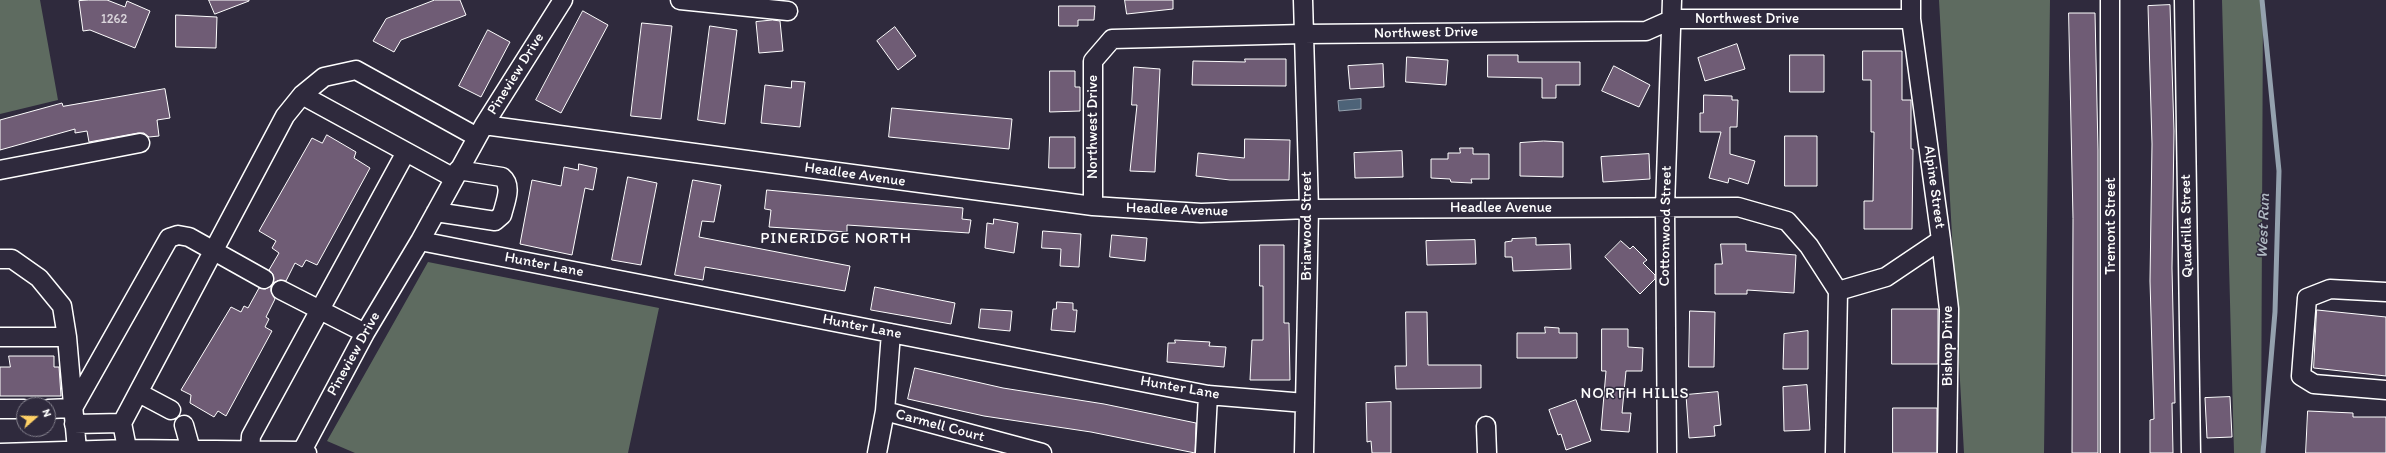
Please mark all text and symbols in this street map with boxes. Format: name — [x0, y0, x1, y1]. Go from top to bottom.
street label: Northwest Drive — [1695, 10, 1799, 28]
house number: 1262 — [101, 12, 127, 28]
street label: Northwest Drive — [1374, 23, 1478, 43]
street label: Pineview Drive — [484, 30, 548, 118]
street label: Northwest Drive — [1084, 75, 1102, 179]
street label: Alpine Street — [1919, 144, 1949, 230]
street label: Headlee Avenue — [803, 159, 907, 191]
street label: Cottonwood Street — [1656, 165, 1676, 287]
street label: Briarwood Street — [1298, 171, 1316, 281]
street label: Quadrilla Street — [2177, 174, 2197, 278]
street label: Tremont Street — [2102, 177, 2120, 275]
water label: West Run — [2253, 193, 2275, 259]
street label: Headlee Avenue — [1126, 199, 1228, 221]
street label: Headlee Avenue — [1450, 199, 1552, 217]
district label: PINERIDGE NORTH — [760, 229, 912, 249]
street label: Hunter Lane — [503, 249, 585, 281]
street label: Bishop Drive — [1939, 306, 1957, 386]
street label: Pineview Drive — [324, 309, 384, 399]
street label: Hunter Lane — [821, 311, 903, 343]
street label: Hunter Lane — [1139, 372, 1221, 404]
district label: NORTH HILLS — [1580, 384, 1690, 404]
north arrow — [16, 397, 56, 437]
street label: Carmell Court — [893, 405, 987, 447]
text: N — [39, 407, 54, 419]

